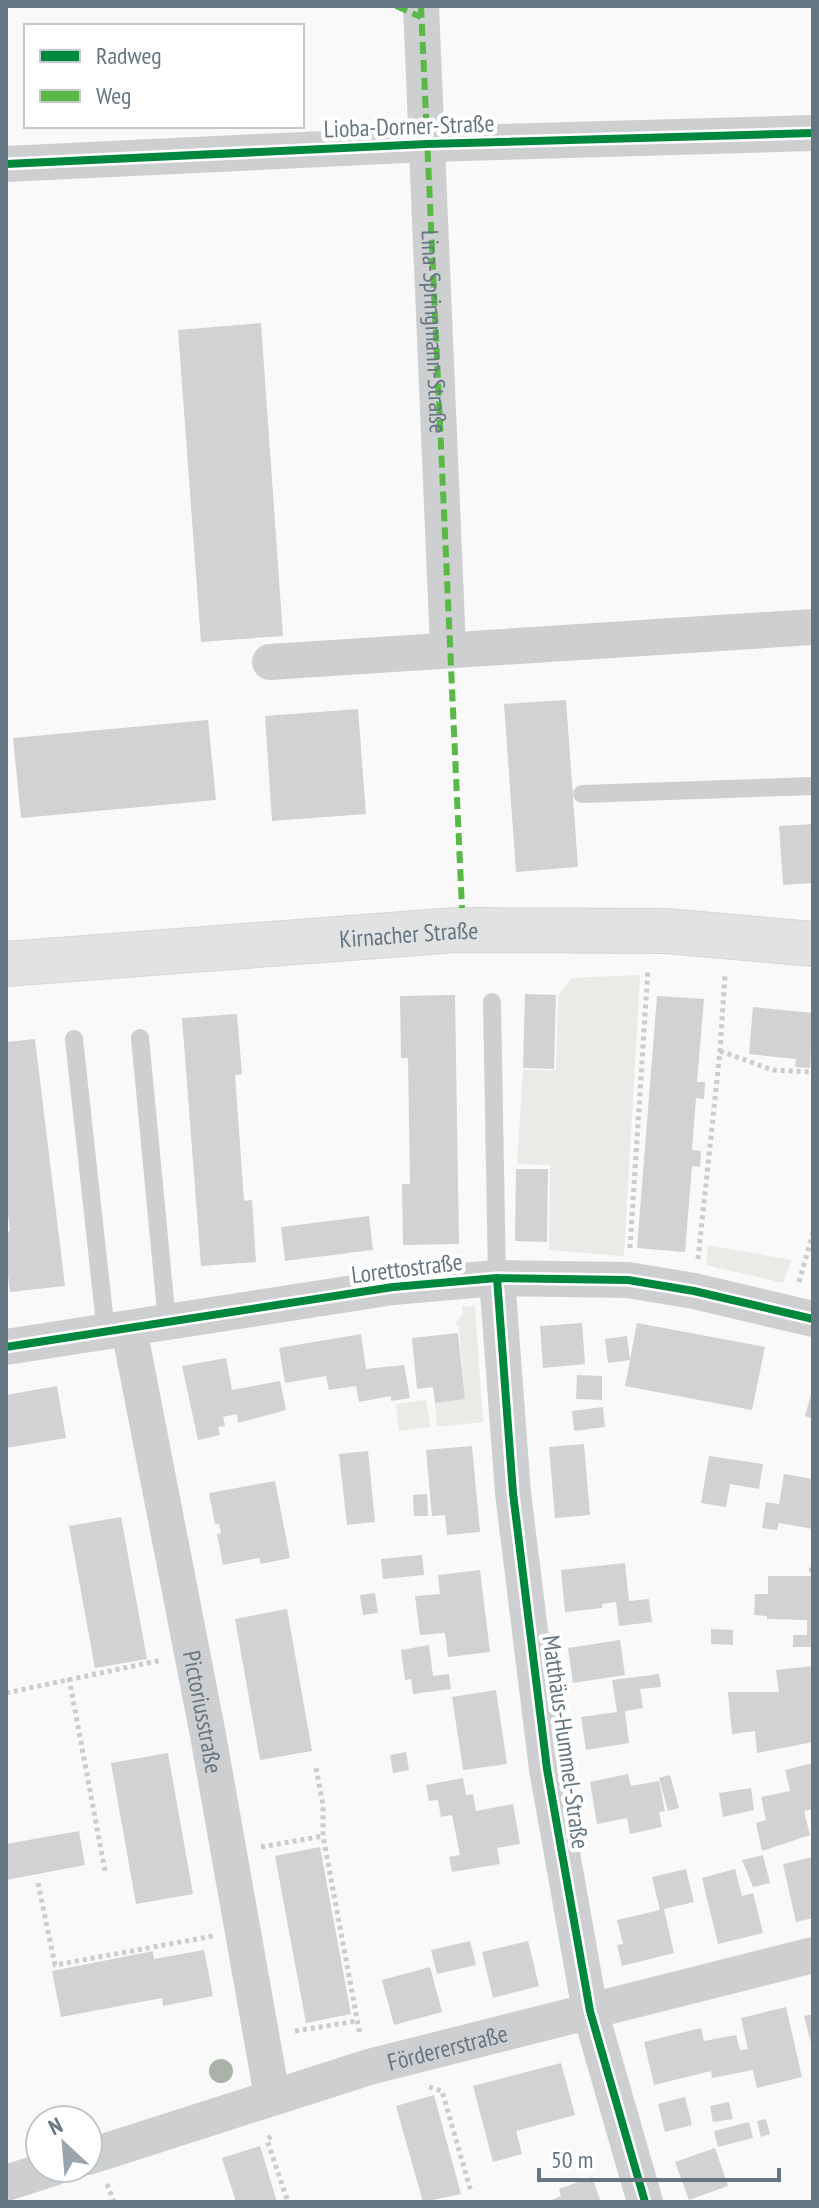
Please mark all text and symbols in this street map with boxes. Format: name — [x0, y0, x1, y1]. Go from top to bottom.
legend — [24, 24, 304, 128]
text: Radweg — [96, 40, 162, 71]
text: Weg — [96, 80, 131, 111]
street label: Lioba-Dorner-Straße — [323, 108, 495, 144]
street label: Lina-Springmann-Straße — [415, 229, 454, 434]
street label: Kirnacher Straße — [338, 914, 478, 954]
street label: Lorettostraße — [350, 1246, 464, 1290]
street label: Matthäus-Hummel-Straße — [536, 1633, 596, 1851]
street label: Pictoriusstraße — [176, 1648, 230, 1776]
street label: Fördererstraße — [384, 2017, 511, 2077]
north arrow — [24, 2104, 104, 2184]
text: N — [44, 2111, 67, 2141]
scale bar — [539, 2132, 779, 2182]
text: 50 m — [551, 2144, 593, 2175]

